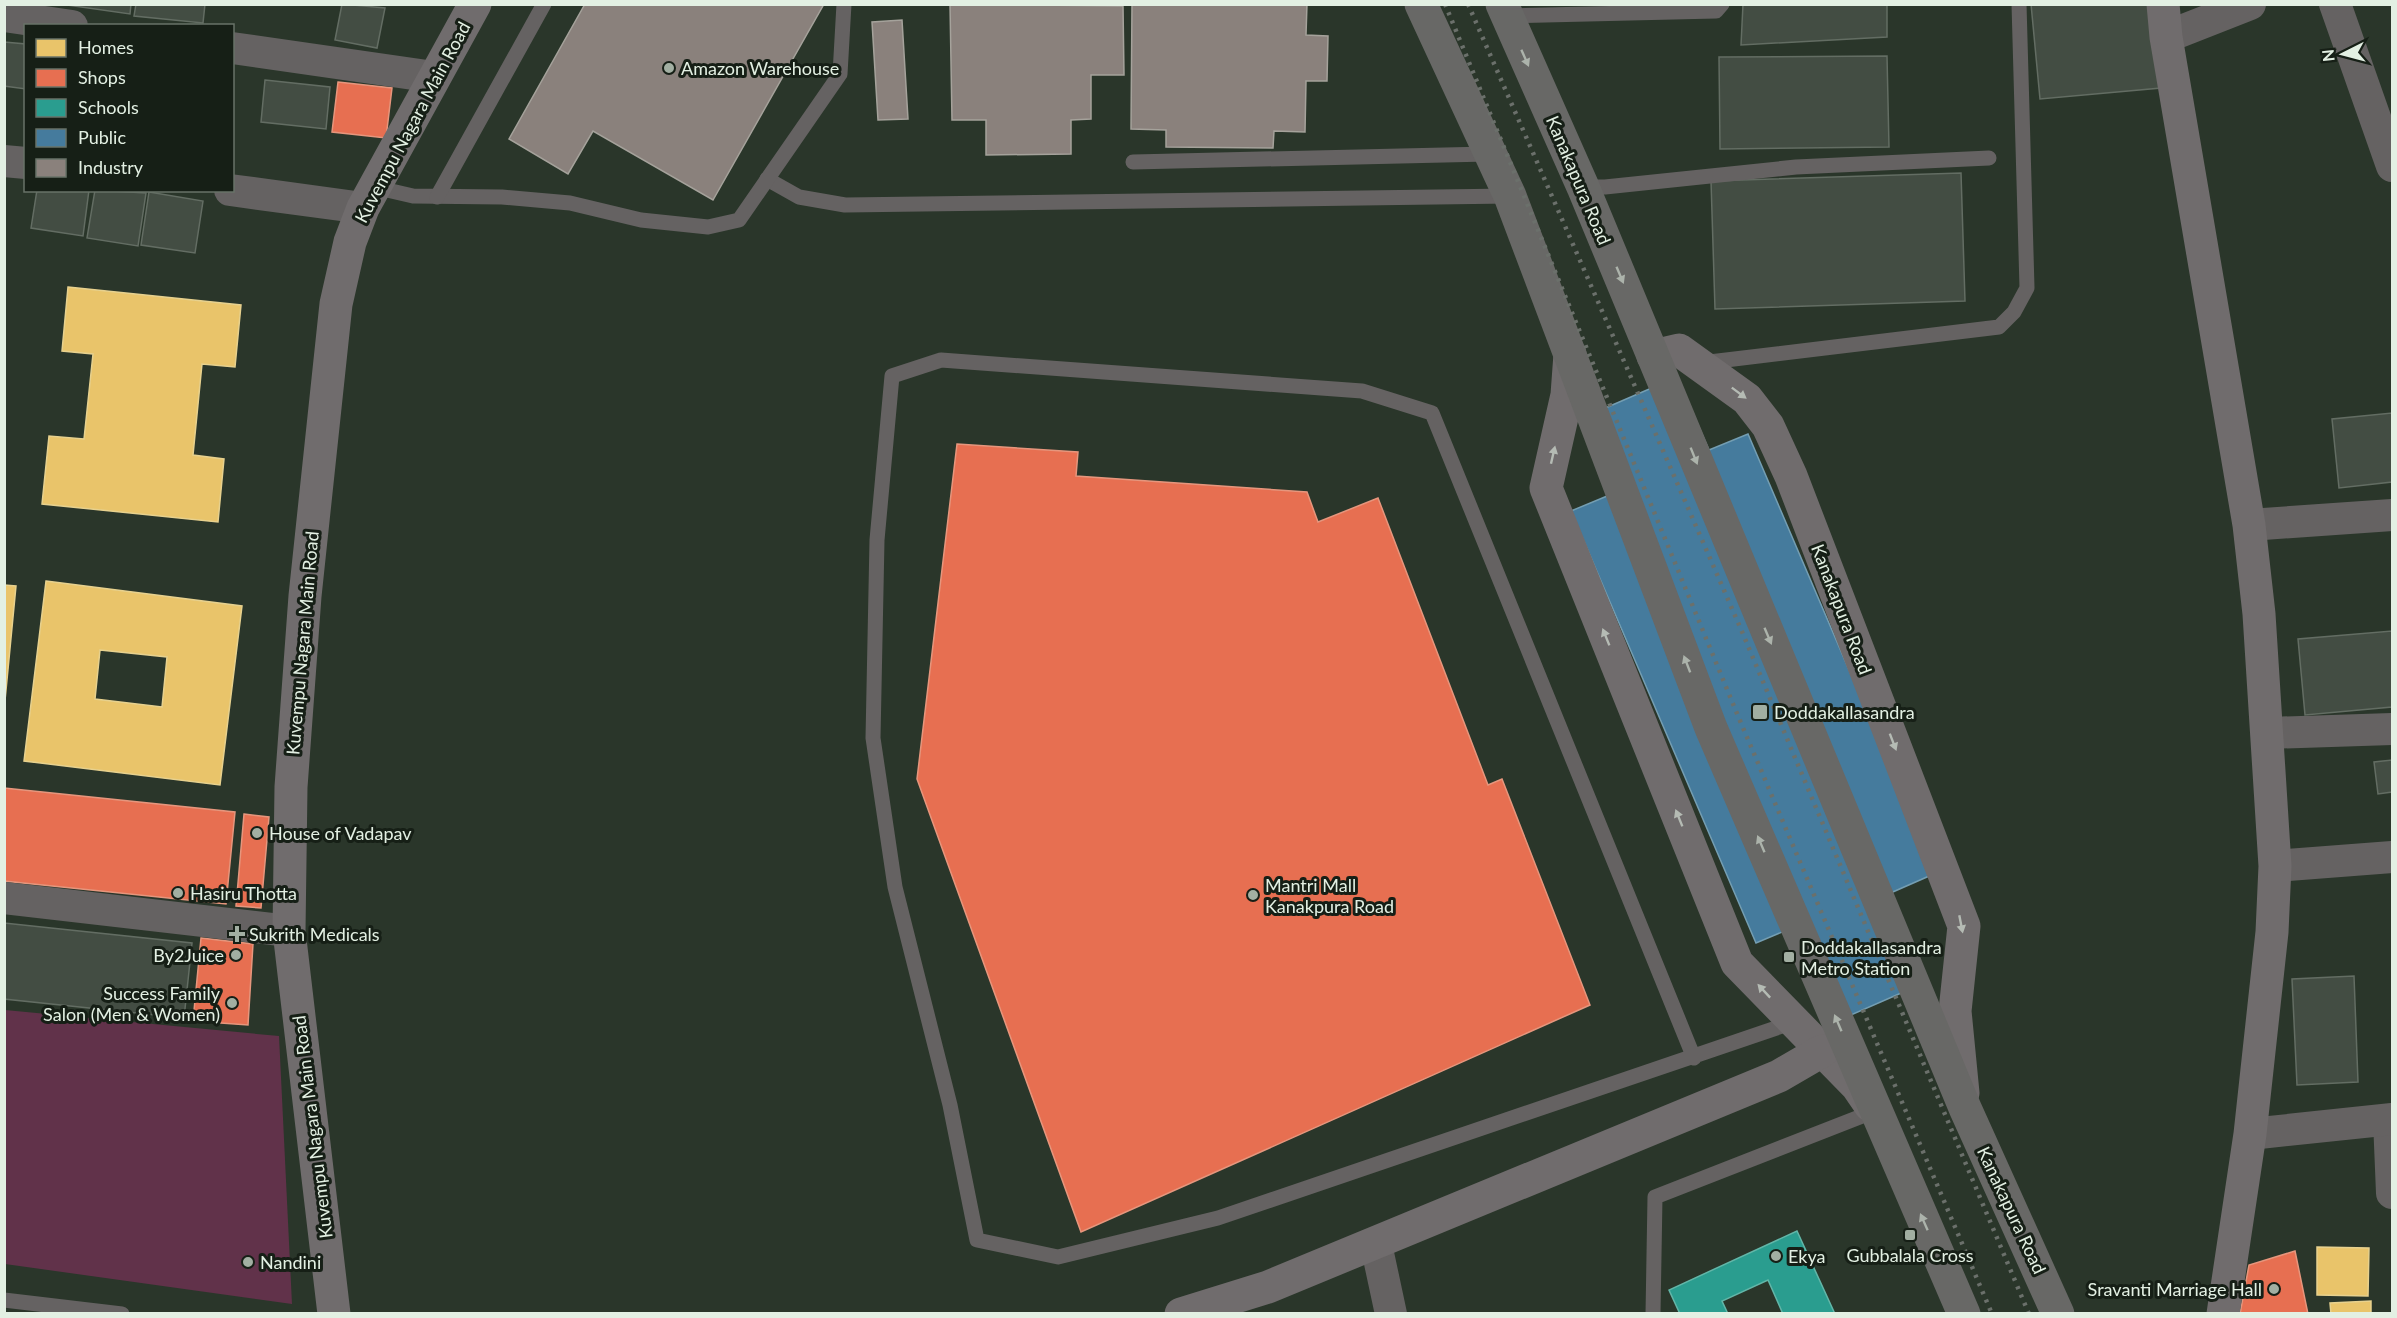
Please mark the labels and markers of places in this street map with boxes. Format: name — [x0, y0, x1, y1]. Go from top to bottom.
place label: Amazon Warehouse — [681, 57, 839, 79]
marker: Amazon Warehouse — [662, 61, 676, 75]
place label: Doddakallasandra — [1774, 701, 1915, 723]
marker: Doddakallasandra — [1751, 703, 1769, 721]
place label: House of Vadapav — [269, 822, 412, 844]
marker: House of Vadapav — [250, 826, 264, 840]
place label: Mantri Mall Kanakpura Road — [1265, 874, 1394, 917]
place label: Hasiru Thotta — [190, 882, 297, 904]
marker: Hasiru Thotta — [171, 886, 185, 900]
marker: Mantri Mall Kanakpura Road — [1246, 888, 1260, 902]
place label: Sukrith Medicals — [249, 923, 380, 945]
marker: Sukrith Medicals — [230, 927, 244, 941]
place label: Doddakallasandra Metro Station — [1801, 936, 1942, 979]
place label: By2Juice — [153, 944, 224, 966]
marker: By2Juice — [229, 948, 243, 962]
marker: Doddakallasandra Metro Station — [1782, 950, 1796, 964]
place label: Success Family Salon (Men & Women) — [43, 982, 221, 1025]
marker: Success Family Salon (Men & Women) — [225, 996, 239, 1010]
marker: Gubbalala Cross — [1903, 1228, 1917, 1242]
place label: Gubbalala Cross — [1846, 1244, 1974, 1266]
place label: Ekya — [1788, 1245, 1826, 1267]
marker: Ekya — [1769, 1249, 1783, 1263]
place label: Nandini — [260, 1251, 321, 1273]
marker: Nandini — [241, 1255, 255, 1269]
place label: Sravanti Marriage Hall — [2088, 1278, 2262, 1300]
marker: Sravanti Marriage Hall — [2267, 1282, 2281, 1296]

